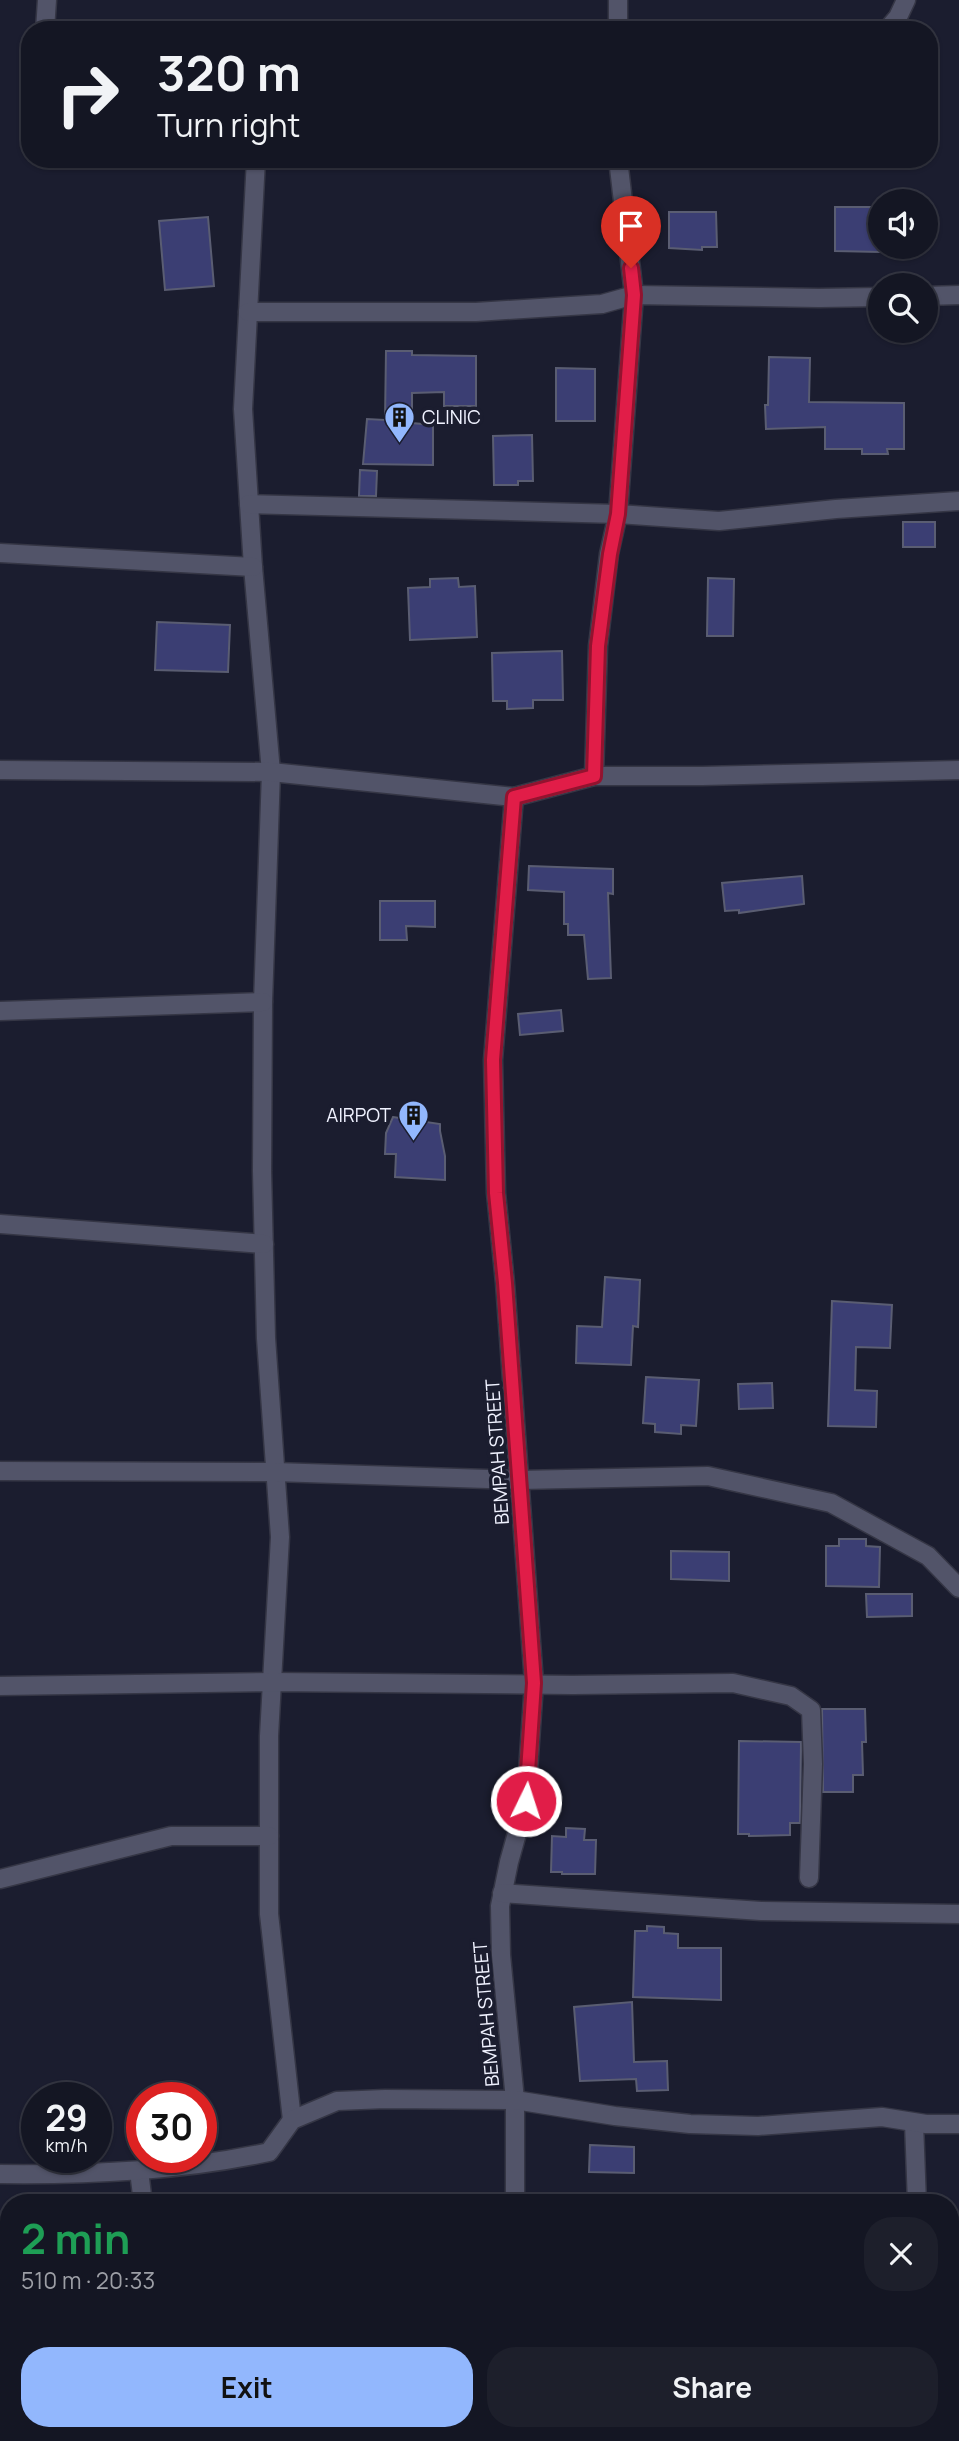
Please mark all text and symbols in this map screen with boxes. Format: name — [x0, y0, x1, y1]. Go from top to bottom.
text: 320 m — [157, 39, 301, 106]
icon: right — [42, 49, 133, 140]
text: Turn right — [157, 103, 300, 147]
map controls — [868, 189, 938, 343]
button: sound — [868, 189, 938, 259]
pin — [601, 196, 661, 268]
icon: arrive — [612, 207, 650, 245]
button: search — [868, 273, 938, 343]
building icon: CLINIC — [382, 400, 416, 444]
place label: CLINIC — [422, 404, 481, 430]
building icon: AIRPOT — [397, 1098, 431, 1142]
place label: AIRPOT — [326, 1102, 392, 1128]
street label: BEMPAH STREET — [479, 1378, 515, 1526]
position arrow — [489, 1764, 563, 1838]
street label: BEMPAH STREET — [467, 1940, 505, 2088]
speed limit sign: 30 — [126, 2082, 217, 2173]
text: 29 — [45, 2094, 88, 2142]
text: km/h — [46, 2133, 87, 2157]
text: 2 min — [21, 2209, 130, 2267]
button: close — [864, 2217, 938, 2291]
text: 510 m · 20:33 — [21, 2264, 155, 2296]
button: Exit — [21, 2347, 473, 2427]
button: Share — [487, 2347, 938, 2427]

